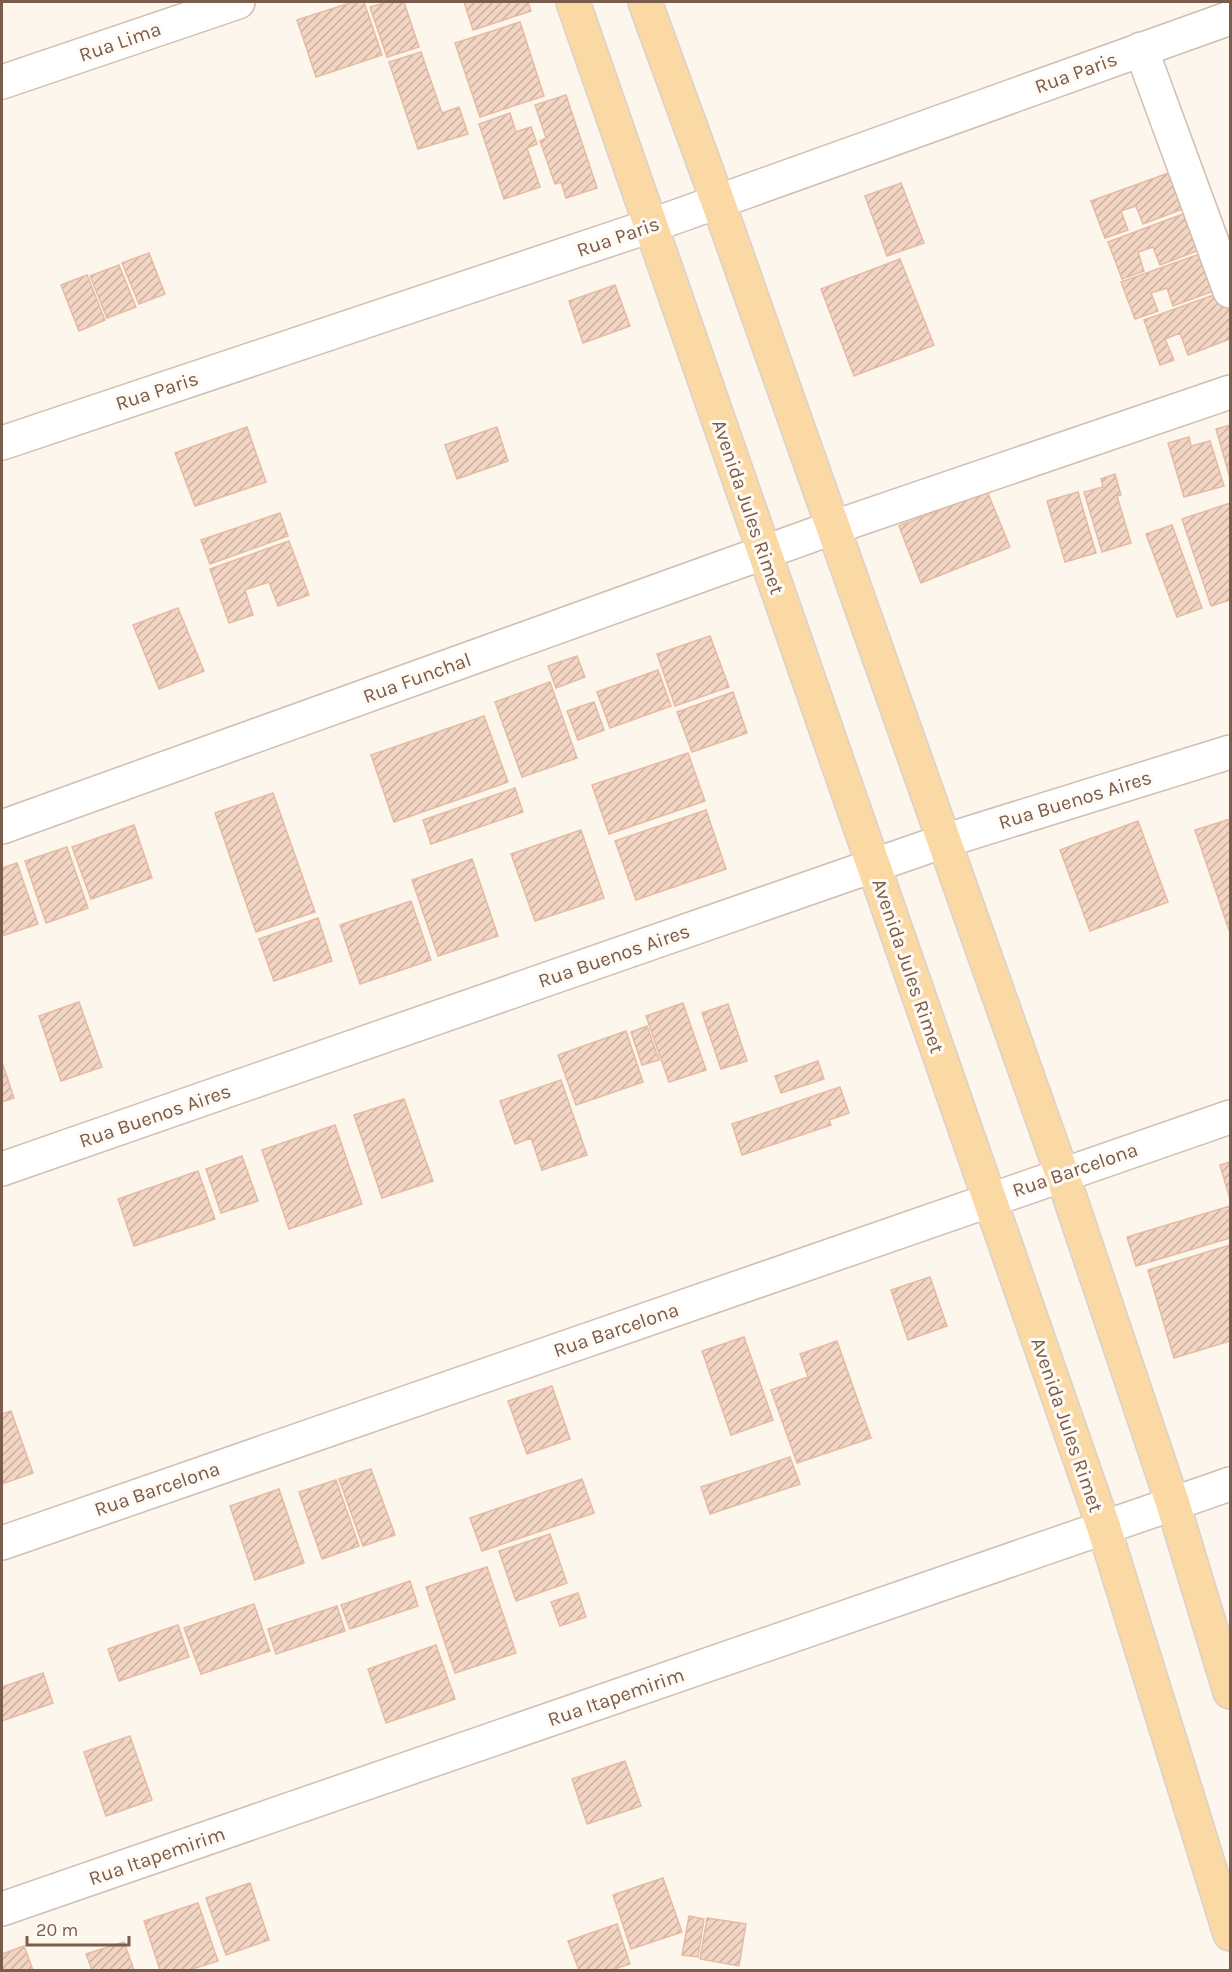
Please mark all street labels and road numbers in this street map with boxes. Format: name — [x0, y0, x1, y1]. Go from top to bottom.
street label: Rua Lima — [76, 17, 164, 67]
street label: Rua Paris — [1032, 48, 1120, 98]
street label: Rua Paris — [574, 212, 662, 262]
street label: Rua Paris — [113, 367, 201, 415]
street label: Avenida Jules Rimet — [707, 417, 789, 598]
street label: Rua Funchal — [360, 648, 474, 708]
street label: Rua Buenos Aires — [996, 766, 1154, 834]
street label: Avenida Jules Rimet — [867, 876, 949, 1057]
street label: Rua Buenos Aires — [535, 919, 693, 993]
street label: Rua Buenos Aires — [76, 1079, 234, 1153]
street label: Rua Barcelona — [1009, 1138, 1141, 1202]
street label: Rua Barcelona — [550, 1298, 682, 1362]
street label: Avenida Jules Rimet — [1026, 1335, 1108, 1516]
street label: Rua Barcelona — [91, 1457, 223, 1521]
street label: Rua Itapemirim — [545, 1663, 687, 1731]
street label: Rua Itapemirim — [86, 1822, 228, 1890]

